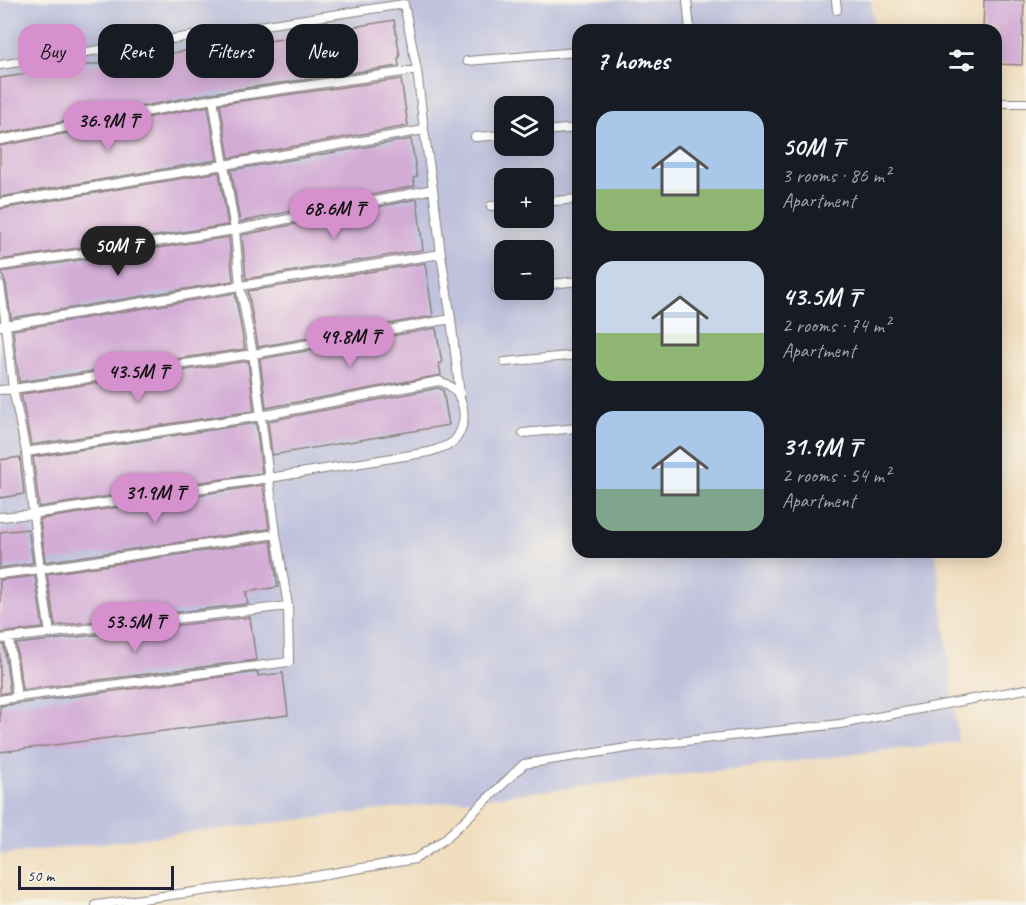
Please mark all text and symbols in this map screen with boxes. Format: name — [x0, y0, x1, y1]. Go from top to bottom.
chip: Buy — [18, 24, 86, 78]
chip: Rent — [98, 24, 174, 78]
chip: Filters — [186, 24, 274, 78]
chip: New — [286, 24, 358, 78]
text: 7 homes — [596, 44, 669, 77]
icon: filters — [945, 44, 978, 77]
map controls — [494, 96, 554, 300]
button: layers — [494, 96, 554, 156]
pin: 36.9M ₸ — [53, 101, 163, 152]
text: 36.9M ₸ — [78, 108, 138, 133]
text: 50M ₸ — [782, 130, 843, 163]
icon: home — [644, 135, 716, 207]
text: 3 rooms · 86 m² — [782, 163, 890, 188]
button: + — [494, 168, 554, 228]
text: Apartment — [782, 188, 855, 213]
pin: 68.6M ₸ — [279, 189, 389, 240]
text: 68.6M ₸ — [304, 196, 364, 221]
pin: 50M ₸ — [76, 226, 160, 277]
text: 50M ₸ — [95, 233, 141, 258]
button: − — [494, 240, 554, 300]
text: 43.5M ₸ — [782, 280, 860, 313]
icon: home — [644, 285, 716, 357]
text: 2 rooms · 74 m² — [782, 313, 890, 338]
pin: 49.8M ₸ — [295, 317, 405, 368]
text: 49.8M ₸ — [320, 324, 380, 349]
text: Apartment — [782, 338, 855, 363]
pin: 43.5M ₸ — [83, 352, 193, 403]
text: 43.5M ₸ — [108, 359, 168, 384]
text: 31.9M ₸ — [782, 430, 860, 463]
icon: home — [644, 435, 716, 507]
text: 2 rooms · 54 m² — [782, 463, 890, 488]
pin: 31.9M ₸ — [100, 473, 210, 524]
text: 31.9M ₸ — [125, 480, 185, 505]
text: Apartment — [782, 488, 855, 513]
pin: 53.5M ₸ — [80, 602, 190, 653]
text: 53.5M ₸ — [105, 609, 165, 634]
scale bar — [18, 863, 174, 890]
text: 50 m — [27, 866, 54, 886]

